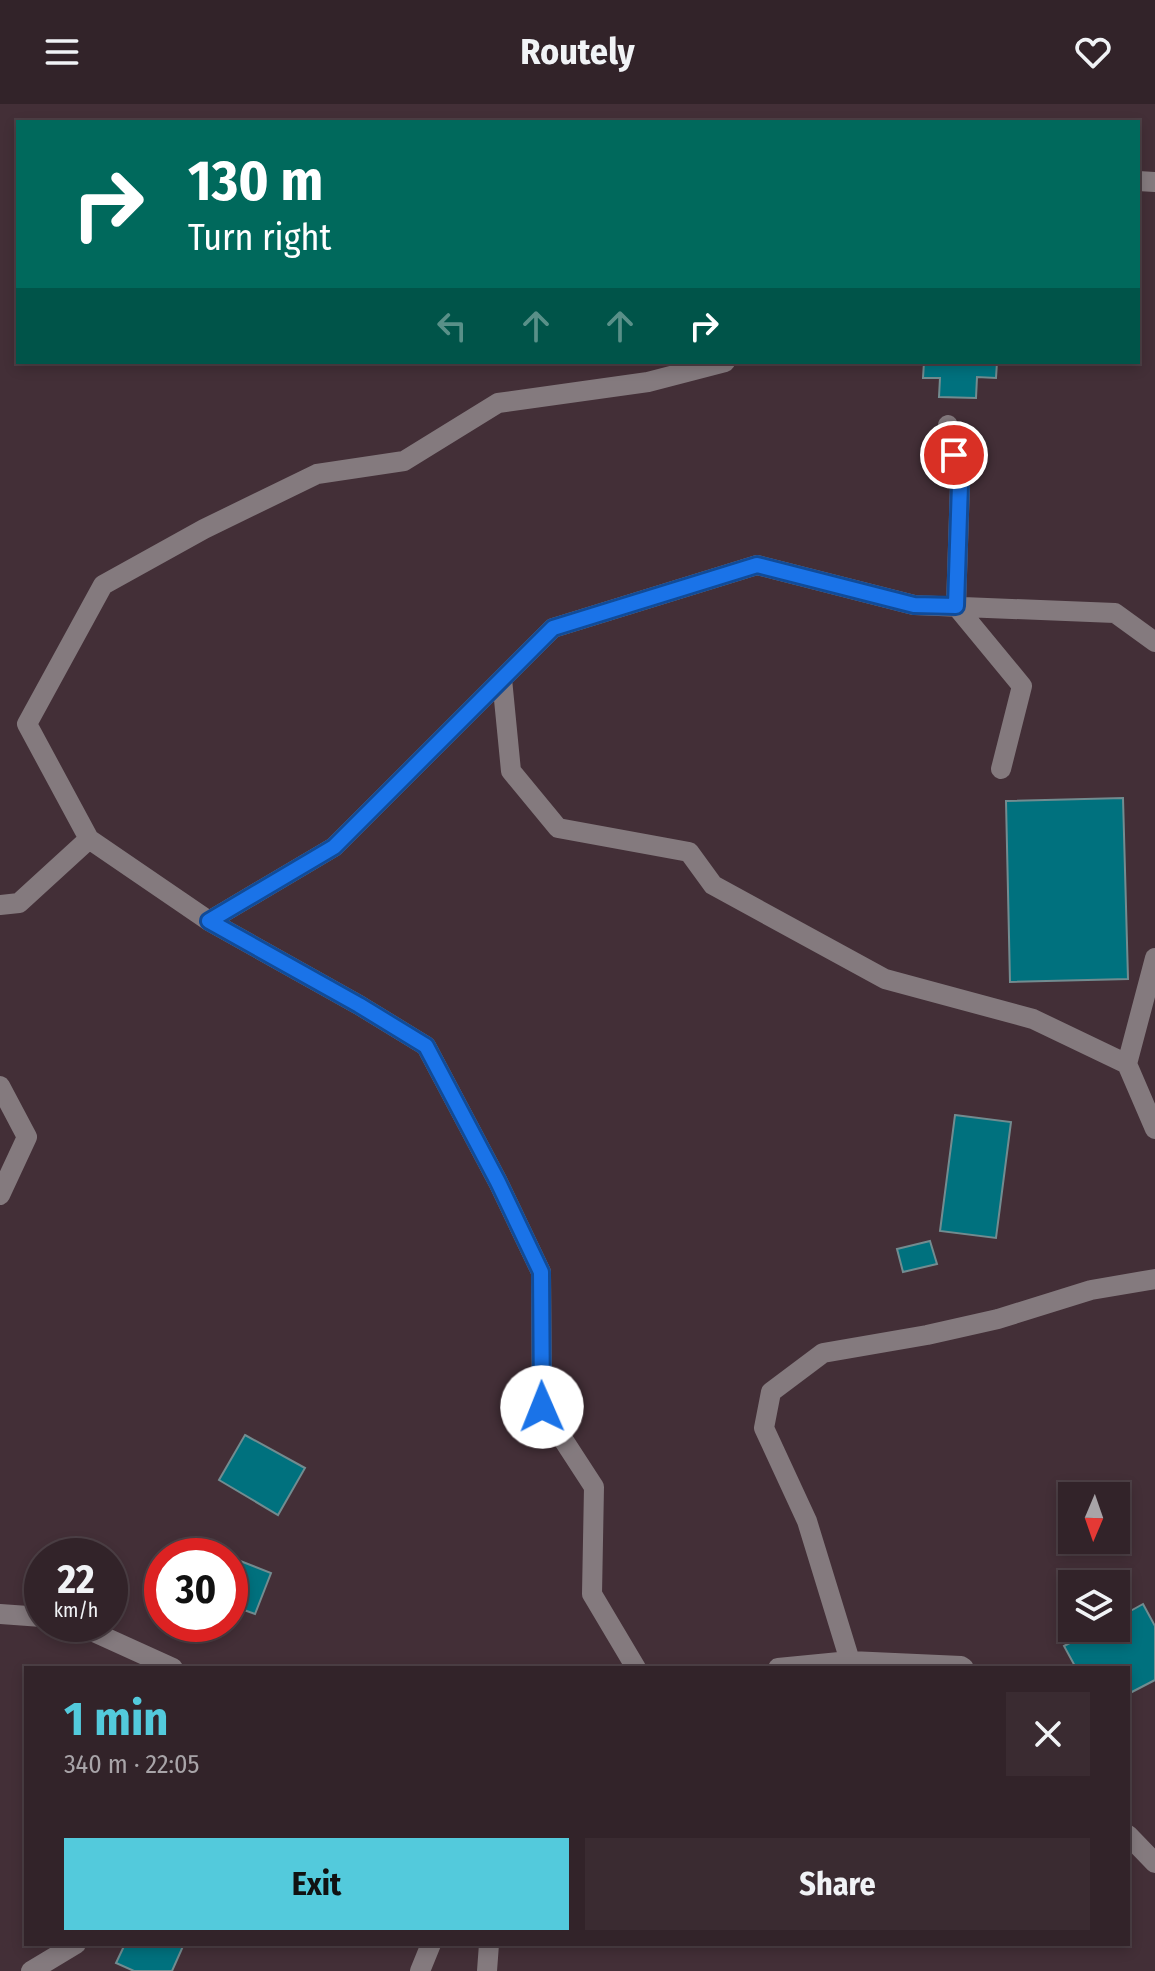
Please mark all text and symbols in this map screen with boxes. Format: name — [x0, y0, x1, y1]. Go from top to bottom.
icon: menu — [40, 30, 84, 74]
text: Routely — [520, 30, 635, 74]
icon: heart — [1071, 30, 1115, 74]
text: 130 m — [188, 148, 323, 215]
icon: right — [56, 152, 160, 256]
text: Turn right — [188, 216, 331, 260]
icon: left — [430, 304, 474, 348]
icon: ahead — [514, 304, 558, 348]
icon: ahead — [598, 304, 642, 348]
icon: right — [682, 304, 726, 348]
pin — [920, 421, 988, 489]
icon: arrive — [932, 433, 976, 477]
position arrow — [500, 1365, 584, 1449]
north arrow — [1058, 1482, 1130, 1554]
map controls — [1058, 1482, 1130, 1642]
speed limit sign: 30 — [144, 1538, 248, 1642]
text: 22 — [57, 1556, 95, 1604]
button: layers — [1058, 1570, 1130, 1642]
text: km/h — [54, 1598, 98, 1622]
text: 1 min — [64, 1690, 169, 1748]
button: close — [1006, 1692, 1090, 1776]
text: 340 m · 22:05 — [64, 1749, 200, 1780]
button: Exit — [64, 1838, 569, 1930]
button: Share — [585, 1838, 1090, 1930]

